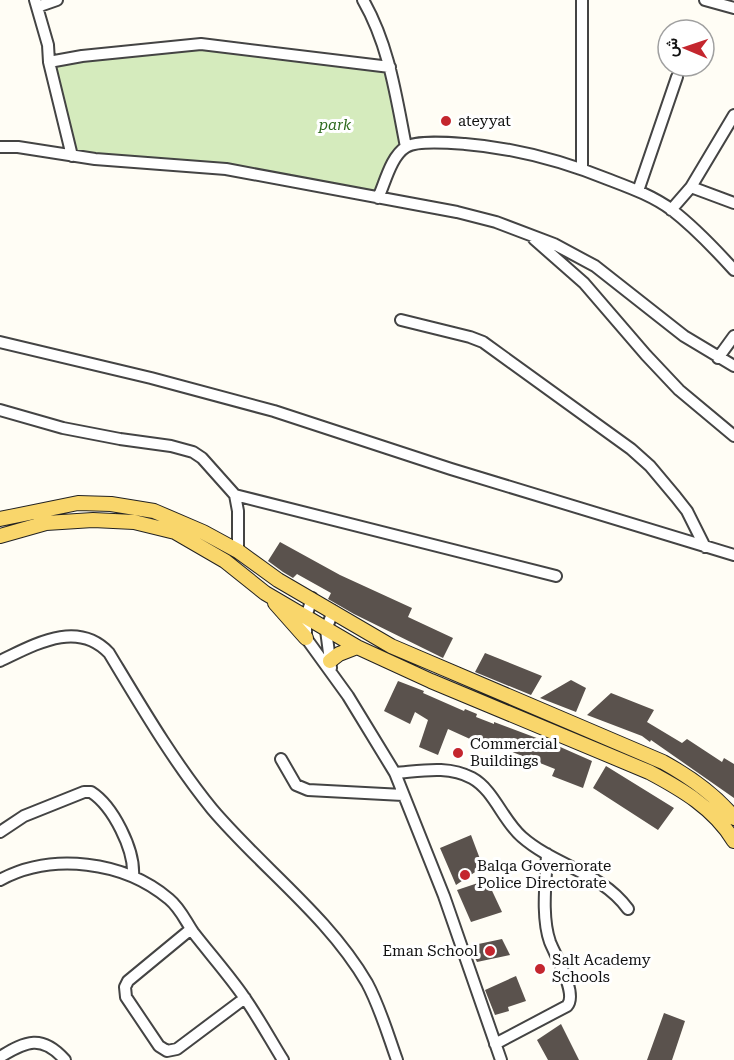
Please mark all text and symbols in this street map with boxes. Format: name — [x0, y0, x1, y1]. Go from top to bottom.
north arrow — [656, 18, 716, 78]
text: ش — [662, 38, 681, 57]
place label: ateyyat — [458, 112, 511, 130]
marker: ateyyat — [439, 114, 453, 128]
park label: park — [318, 116, 352, 134]
place label: Commercial Buildings — [470, 735, 558, 770]
marker: Commercial Buildings — [451, 746, 465, 760]
place label: Balqa Governorate Police Directorate — [477, 857, 611, 892]
marker: Balqa Governorate Police Directorate — [458, 868, 472, 882]
place label: Eman School — [382, 942, 478, 960]
marker: Eman School — [483, 944, 497, 958]
place label: Salt Academy Schools — [552, 951, 651, 986]
marker: Salt Academy Schools — [533, 962, 547, 976]

